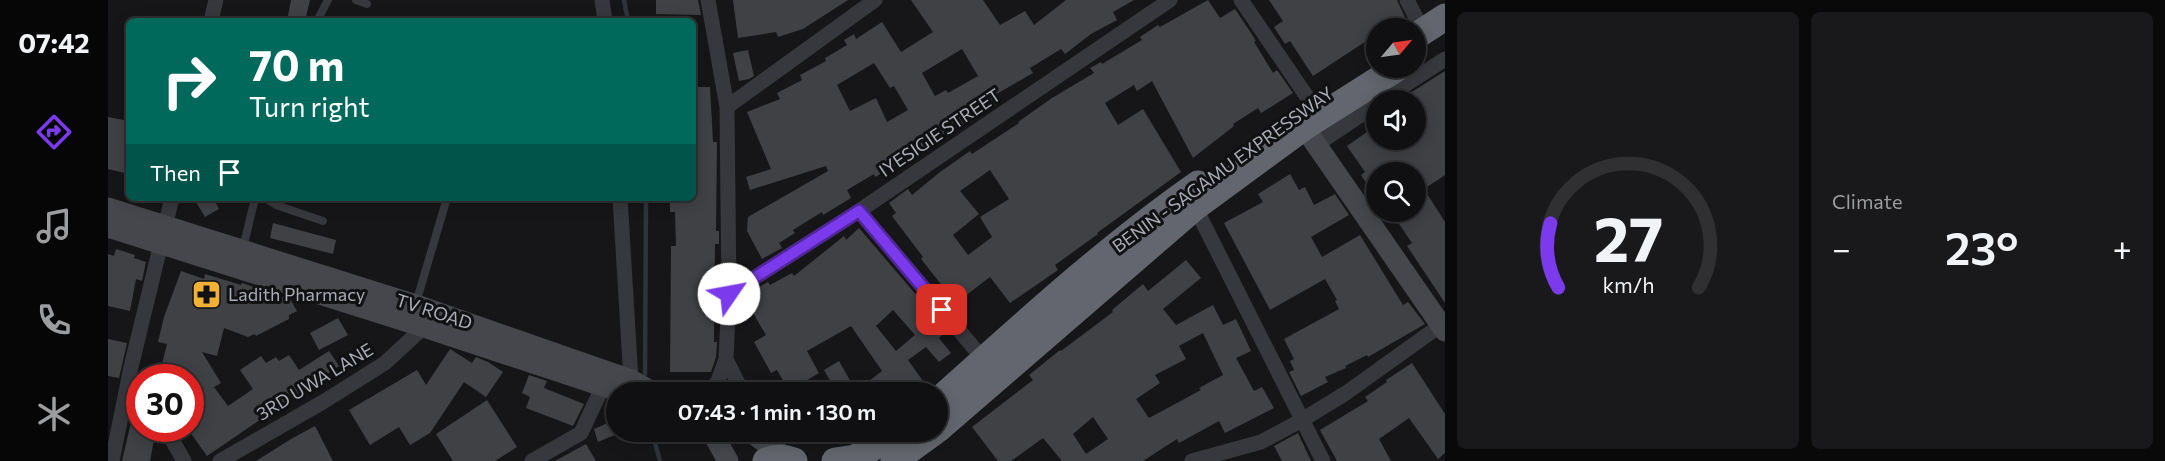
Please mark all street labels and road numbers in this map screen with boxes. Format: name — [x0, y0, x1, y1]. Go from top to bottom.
street label: BENIN - SAGAMU EXPRESSWAY — [1108, 81, 1337, 257]
street label: IYESIGIE STREET — [874, 83, 1005, 181]
street label: TV ROAD — [393, 288, 475, 334]
street label: 3RD UWA LANE — [252, 338, 377, 425]

